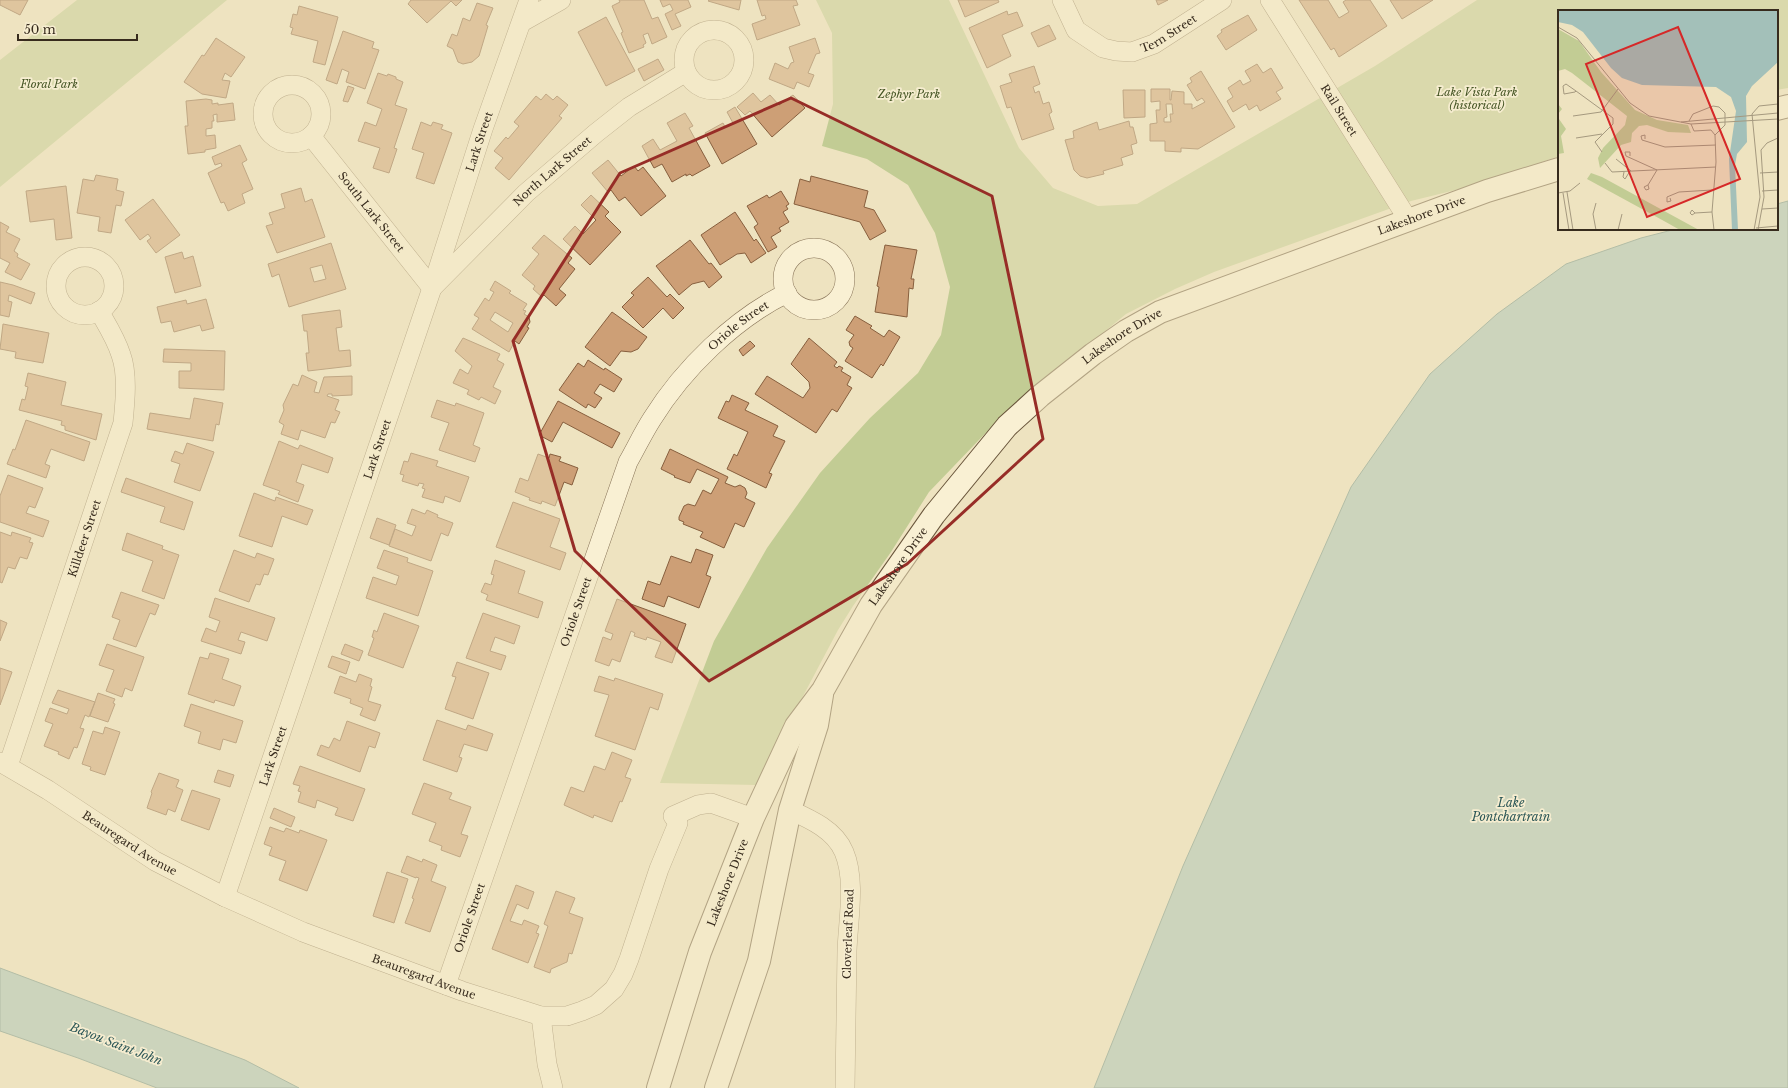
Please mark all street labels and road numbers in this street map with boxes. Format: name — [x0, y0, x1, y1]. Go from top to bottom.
street label: Tern Street — [1139, 11, 1200, 55]
street label: Rail Street — [1318, 82, 1361, 139]
street label: Lark Street — [463, 109, 496, 173]
street label: North Lark Street — [510, 133, 595, 209]
street label: South Lark Street — [335, 169, 408, 256]
street label: Lakeshore Drive — [1376, 193, 1468, 238]
street label: Oriole Street — [705, 297, 772, 353]
street label: Lakeshore Drive — [1079, 305, 1165, 367]
street label: Lark Street — [361, 417, 394, 481]
street label: Killdeer Street — [65, 497, 104, 579]
street label: Lakeshore Drive — [866, 524, 930, 608]
street label: Oriole Street — [557, 574, 595, 649]
street label: Lark Street — [256, 723, 290, 788]
street label: Beauregard Avenue — [80, 808, 179, 878]
street label: Lakeshore Drive — [704, 837, 751, 928]
street label: Oriole Street — [451, 880, 488, 955]
street label: Cloverleaf Road — [839, 888, 857, 979]
street label: Beauregard Avenue — [370, 951, 477, 1002]

